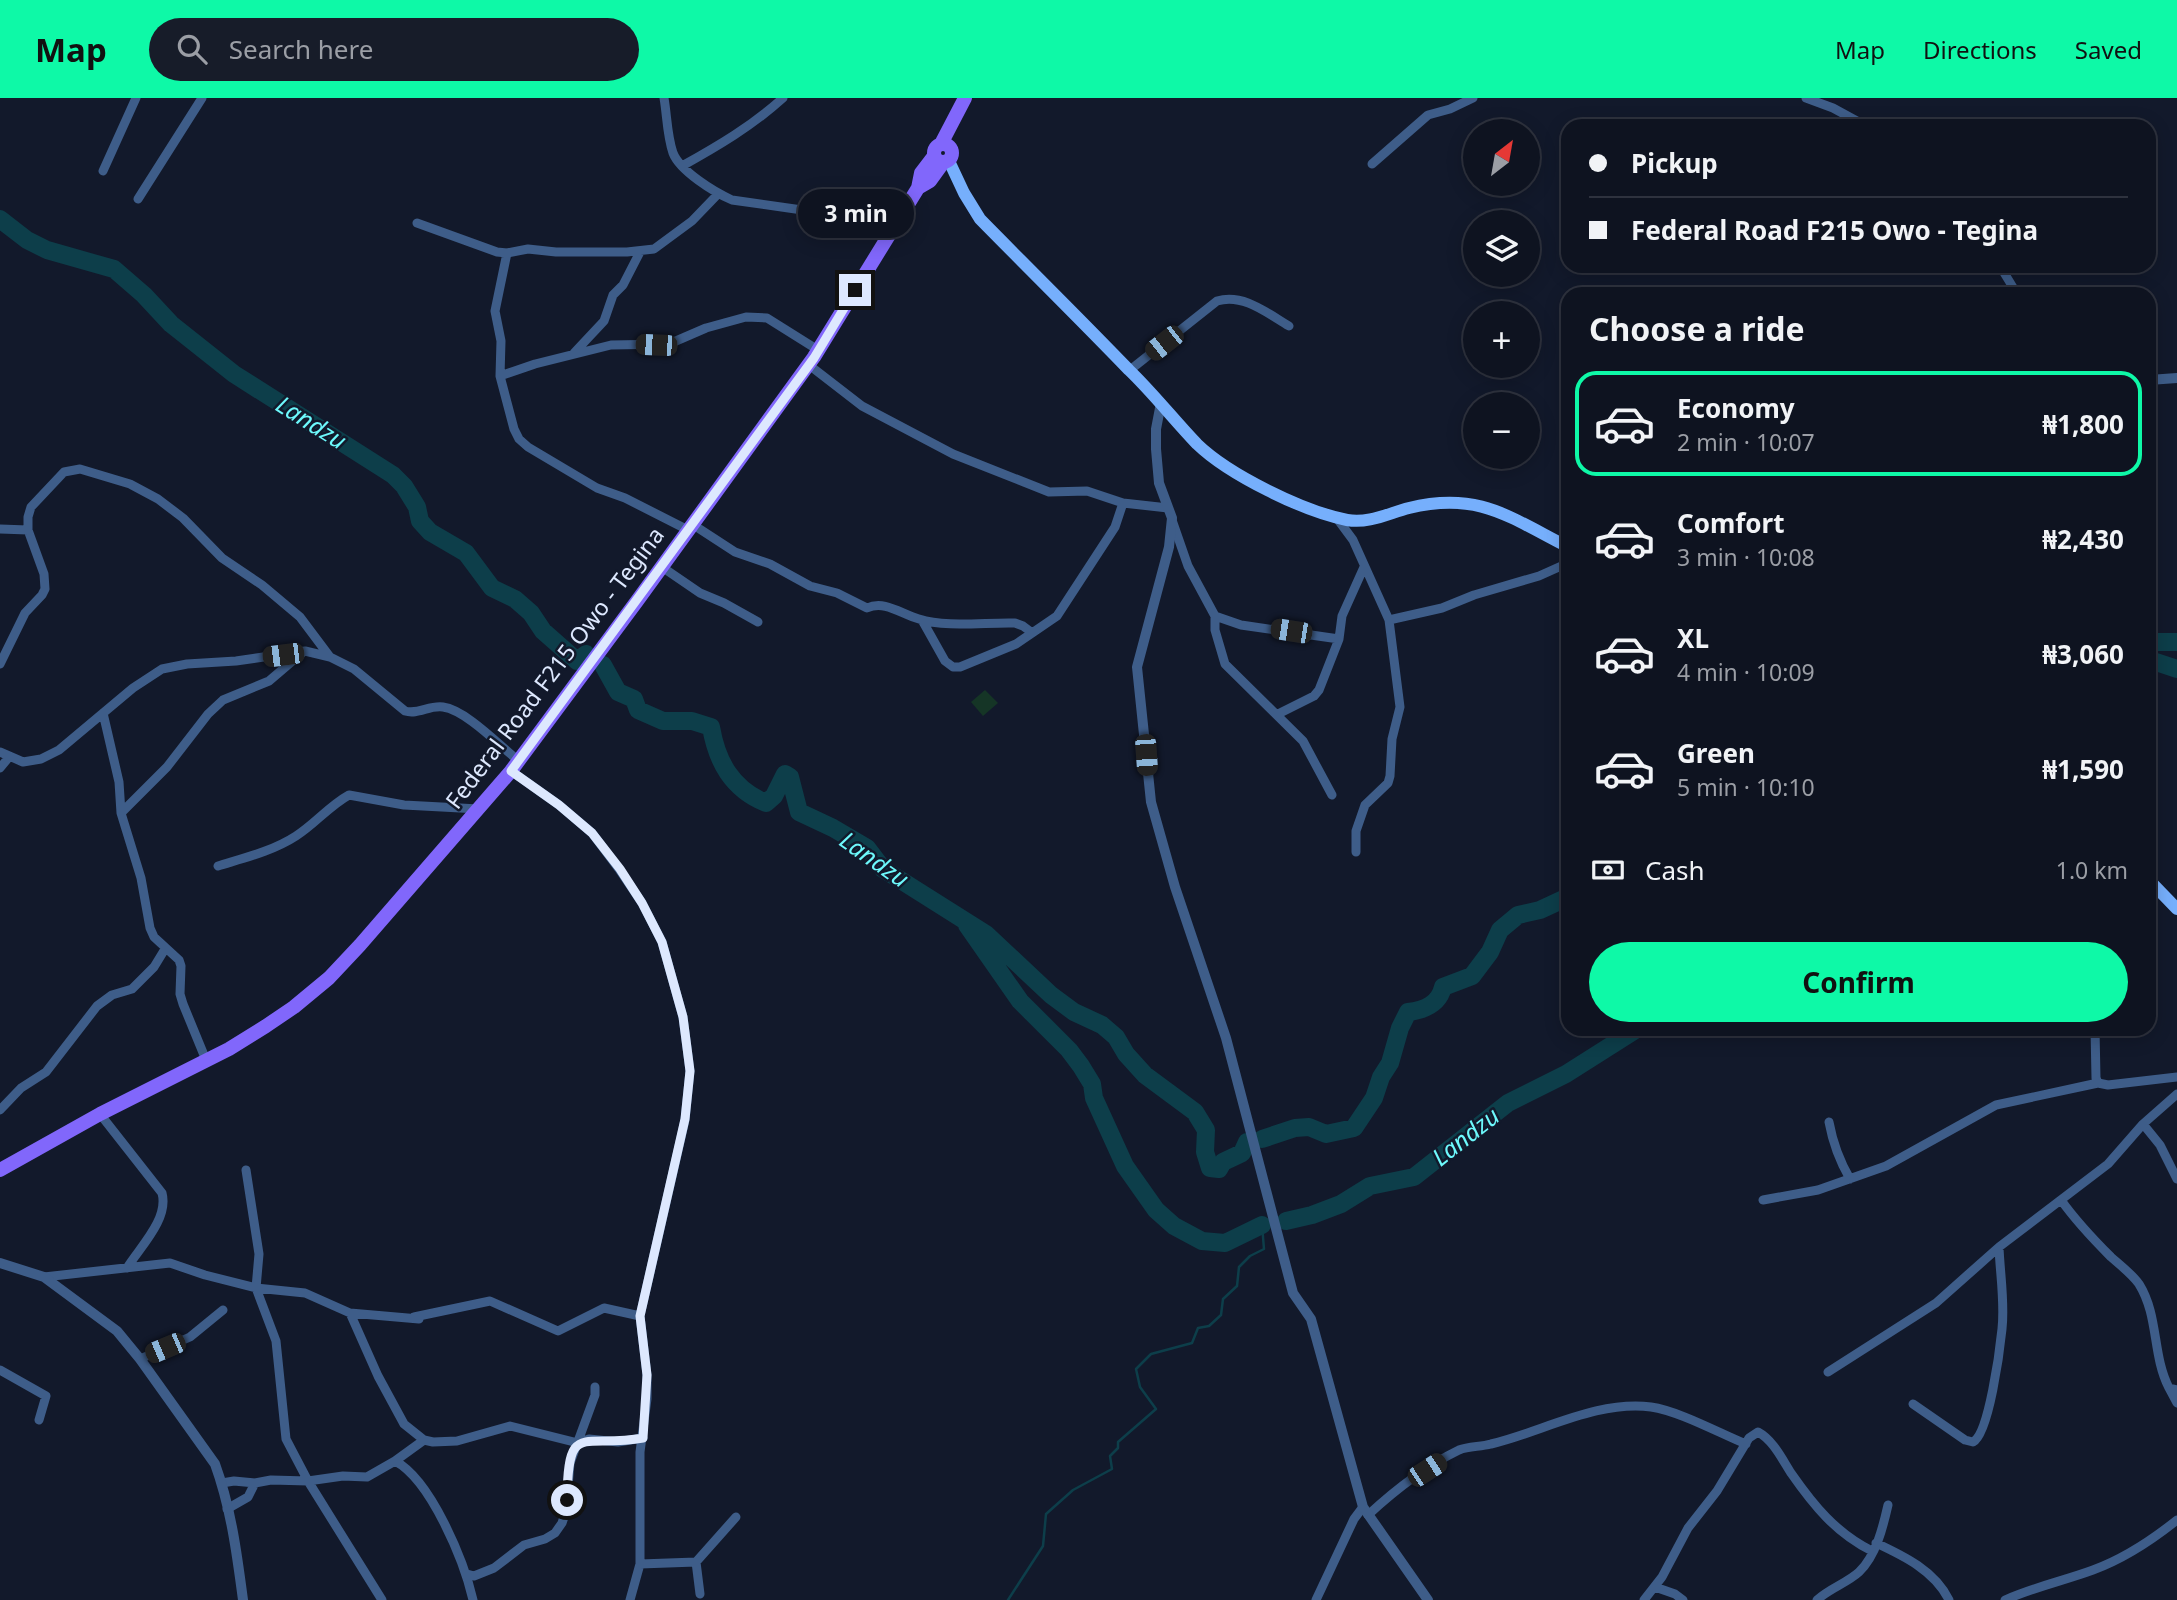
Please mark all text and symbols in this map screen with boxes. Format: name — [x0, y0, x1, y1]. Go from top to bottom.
search box — [149, 18, 639, 81]
text: Map — [35, 27, 107, 72]
icon: search — [173, 30, 211, 68]
text: Search here — [229, 31, 373, 67]
text: Map — [1835, 33, 1885, 66]
text: Directions — [1923, 33, 2037, 66]
text: Saved — [2075, 33, 2142, 66]
north arrow — [1463, 119, 1540, 196]
map controls — [1463, 119, 1540, 469]
text: Pickup — [1631, 145, 1718, 181]
callout: 3 min — [797, 188, 913, 238]
text: 3 min — [824, 197, 888, 229]
button: layers — [1463, 210, 1540, 287]
text: Federal Road F215 Owo - Tegina — [1631, 212, 2038, 248]
route end — [839, 274, 871, 306]
button: + — [1463, 301, 1540, 378]
text: Choose a ride — [1589, 307, 1805, 350]
car — [1141, 322, 1188, 364]
car — [635, 334, 678, 356]
water label: Landzu — [270, 387, 353, 456]
text: Economy — [1677, 390, 1795, 426]
button: − — [1463, 392, 1540, 469]
icon: car — [1593, 392, 1656, 455]
text: ₦1,800 — [2042, 406, 2124, 442]
text: 2 min · 10:07 — [1677, 426, 1815, 458]
text: Comfort — [1677, 505, 1785, 541]
icon: car — [1593, 507, 1656, 570]
street label: Federal Road F215 Owo - Tegina — [438, 520, 671, 815]
text: ₦2,430 — [2042, 521, 2124, 557]
text: 3 min · 10:08 — [1677, 541, 1815, 573]
car — [1269, 617, 1314, 645]
text: XL — [1677, 620, 1709, 656]
icon: car — [1593, 622, 1656, 685]
text: ₦3,060 — [2042, 636, 2124, 672]
car — [261, 642, 306, 668]
text: 4 min · 10:09 — [1677, 656, 1815, 688]
car — [1135, 733, 1158, 777]
text: Green — [1677, 735, 1755, 771]
icon: car — [1593, 737, 1656, 800]
text: ₦1,590 — [2042, 751, 2124, 787]
text: 5 min · 10:10 — [1677, 771, 1815, 803]
water label: Landzu — [834, 823, 916, 895]
icon: cash — [1589, 851, 1627, 889]
text: Cash — [1645, 852, 1705, 888]
text: 1.0 km — [2056, 854, 2128, 886]
button: Confirm — [1589, 942, 2128, 1022]
water label: Landzu — [1424, 1099, 1506, 1173]
car — [142, 1330, 189, 1366]
car — [1404, 1450, 1451, 1490]
route start — [551, 1484, 583, 1516]

